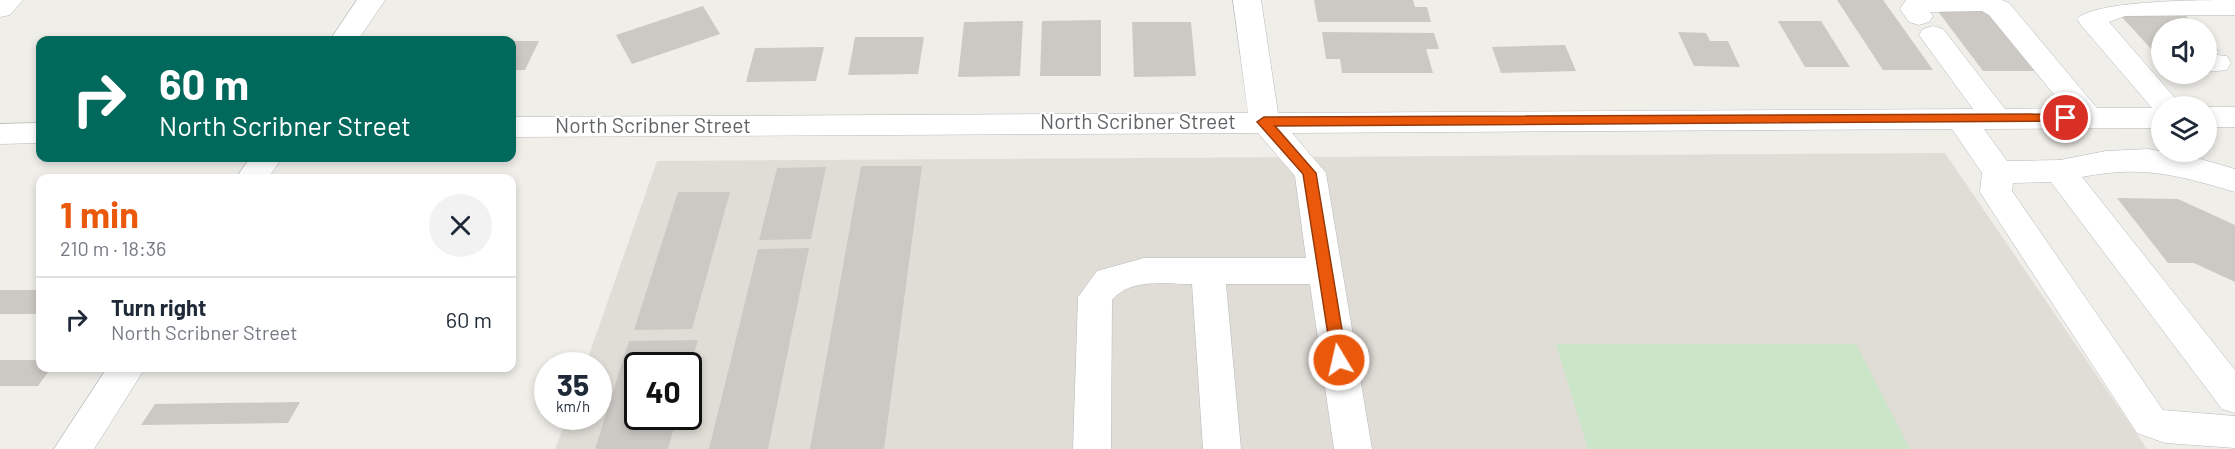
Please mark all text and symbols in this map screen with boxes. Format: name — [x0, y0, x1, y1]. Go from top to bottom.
map controls — [2151, 18, 2217, 162]
button: sound — [2151, 18, 2217, 84]
text: 60 m — [159, 58, 249, 108]
icon: right — [60, 60, 138, 138]
pin — [2040, 92, 2091, 143]
button: layers — [2151, 96, 2217, 162]
icon: arrive — [2049, 101, 2082, 134]
street label: North Scribner Street — [1040, 108, 1236, 133]
text: North Scribner Street — [159, 109, 411, 141]
street label: North Scribner Street — [555, 112, 751, 137]
text: 1 min — [60, 192, 139, 235]
button: close — [429, 194, 492, 257]
text: 210 m · 18:36 — [60, 236, 166, 260]
text: Turn right — [111, 294, 206, 320]
icon: right — [60, 303, 93, 336]
text: 60 m — [446, 306, 492, 332]
text: North Scribner Street — [111, 320, 298, 344]
position arrow — [1307, 328, 1371, 392]
speed limit sign: 40 — [624, 352, 702, 430]
text: 35 — [557, 366, 589, 402]
text: km/h — [556, 397, 590, 415]

